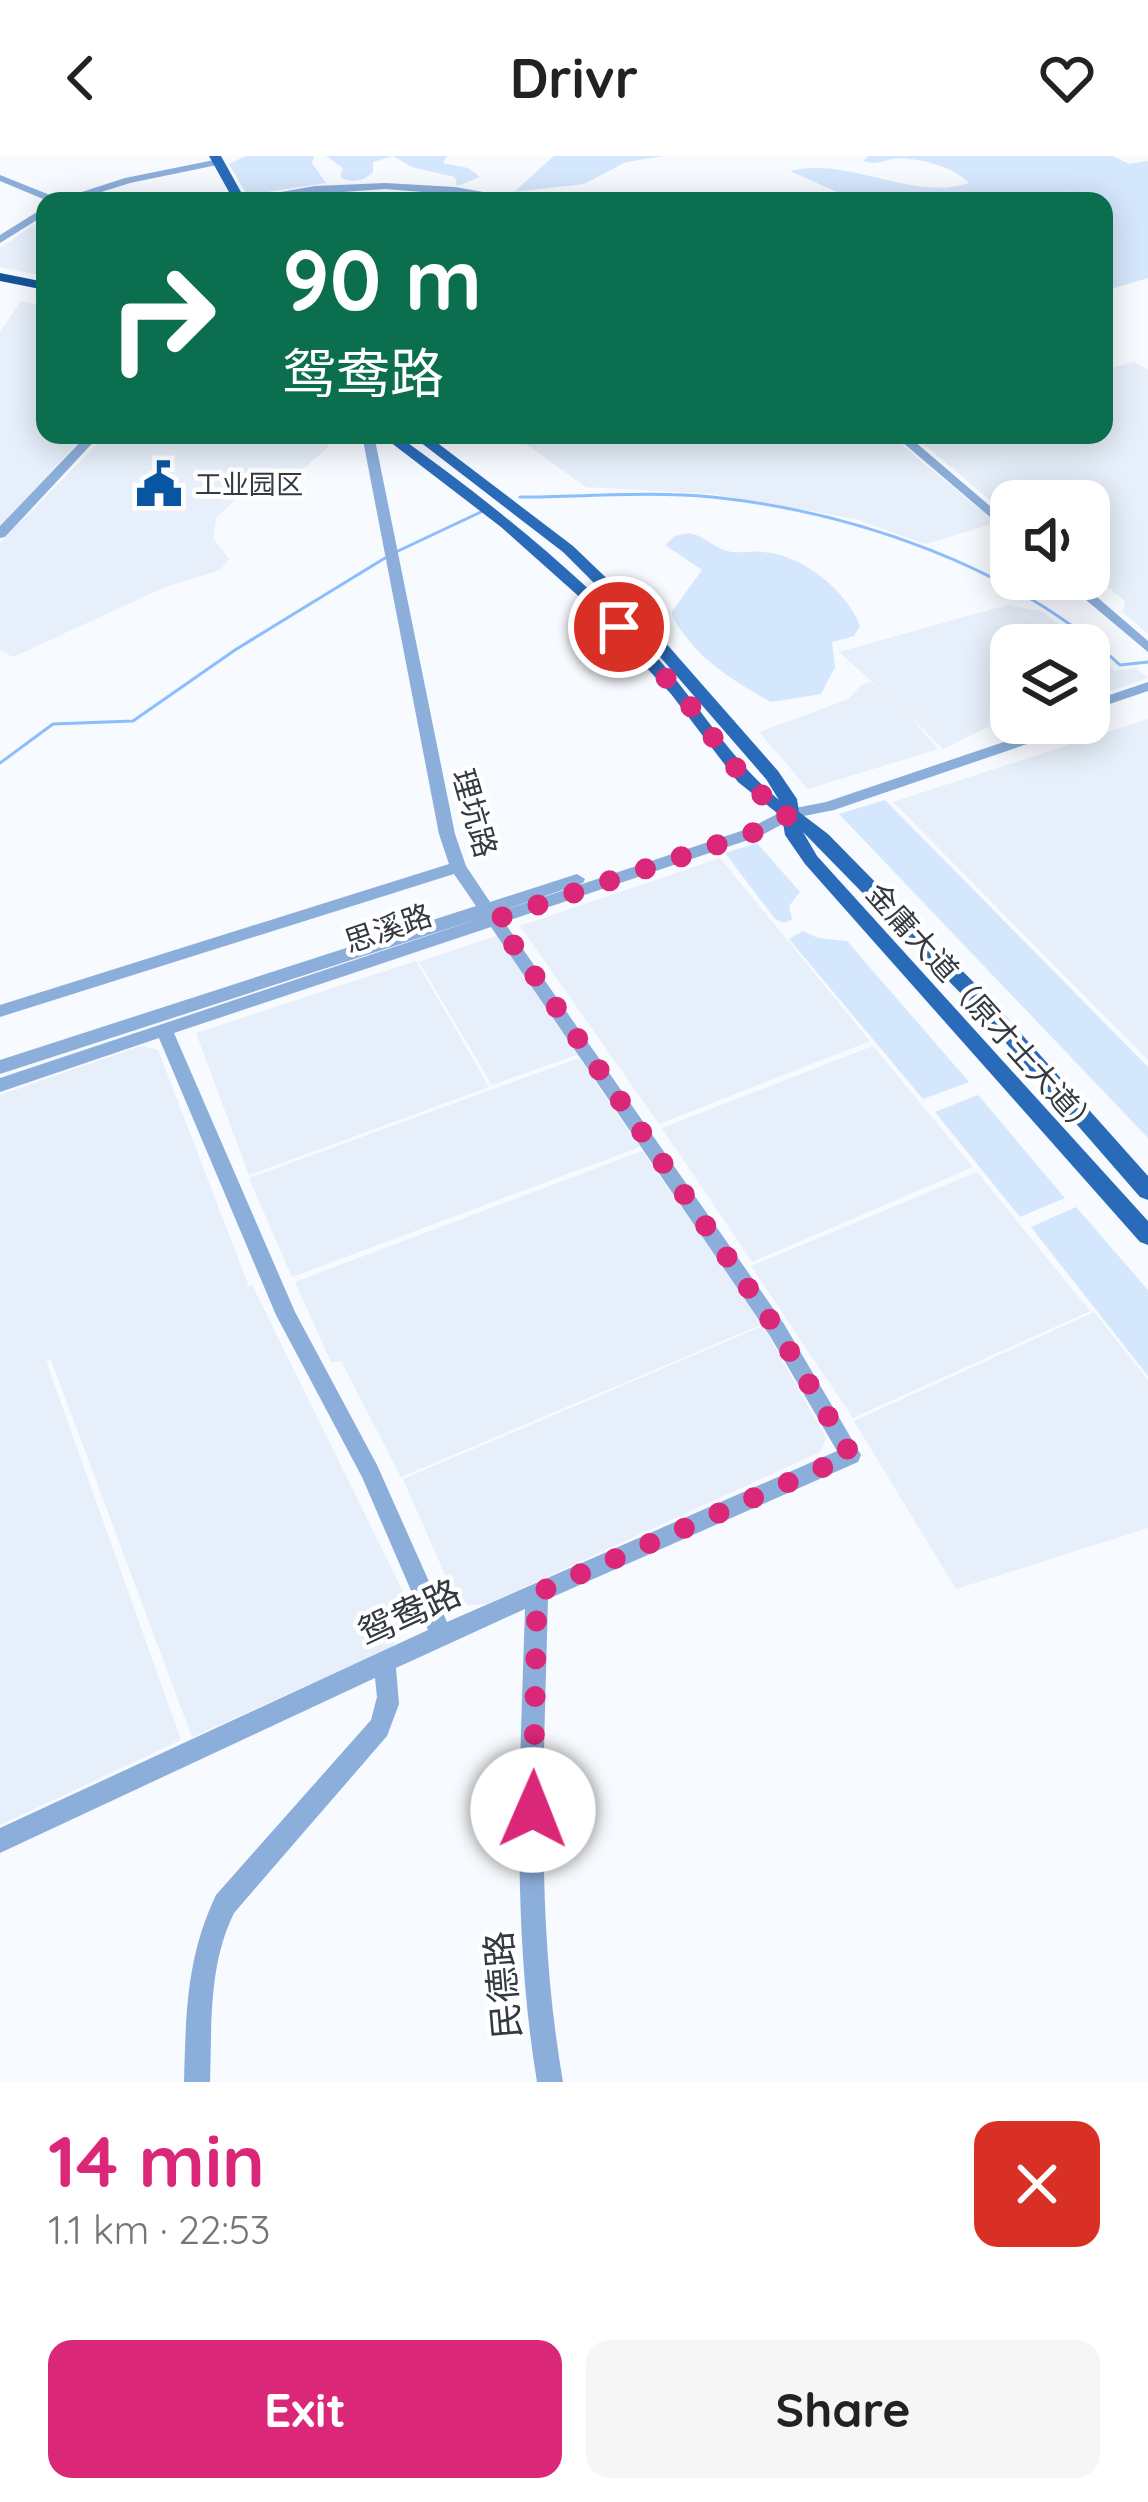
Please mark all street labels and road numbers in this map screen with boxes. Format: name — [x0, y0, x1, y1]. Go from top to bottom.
street label: 理坑路 — [444, 765, 506, 861]
street label: 金庸大道（原才士大道） — [858, 875, 1108, 1145]
street label: 思溪路 — [339, 895, 437, 961]
street label: 鸳鸯路 — [351, 1569, 467, 1655]
street label: 民德路 — [475, 1929, 529, 2041]

